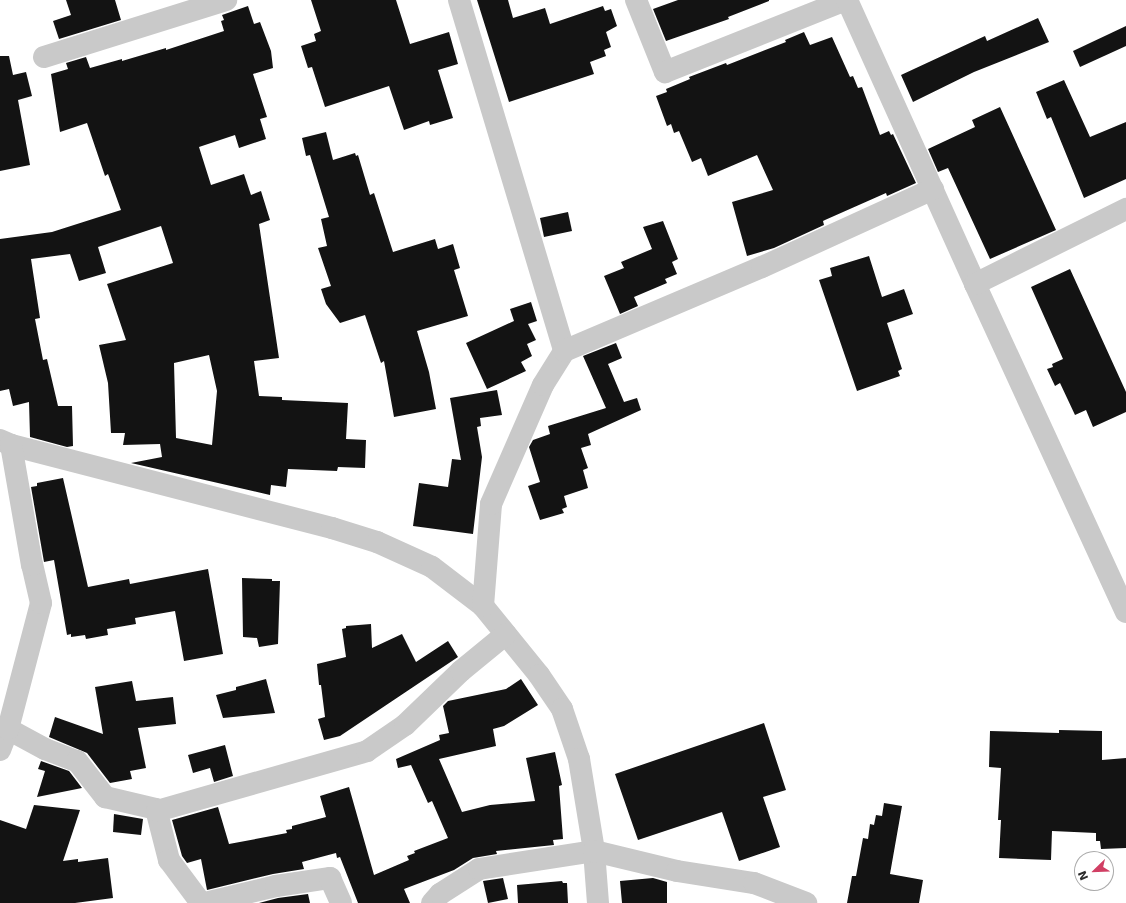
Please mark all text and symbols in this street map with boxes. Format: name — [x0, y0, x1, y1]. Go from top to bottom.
north arrow — [1074, 851, 1114, 891]
text: N — [1076, 869, 1091, 882]

